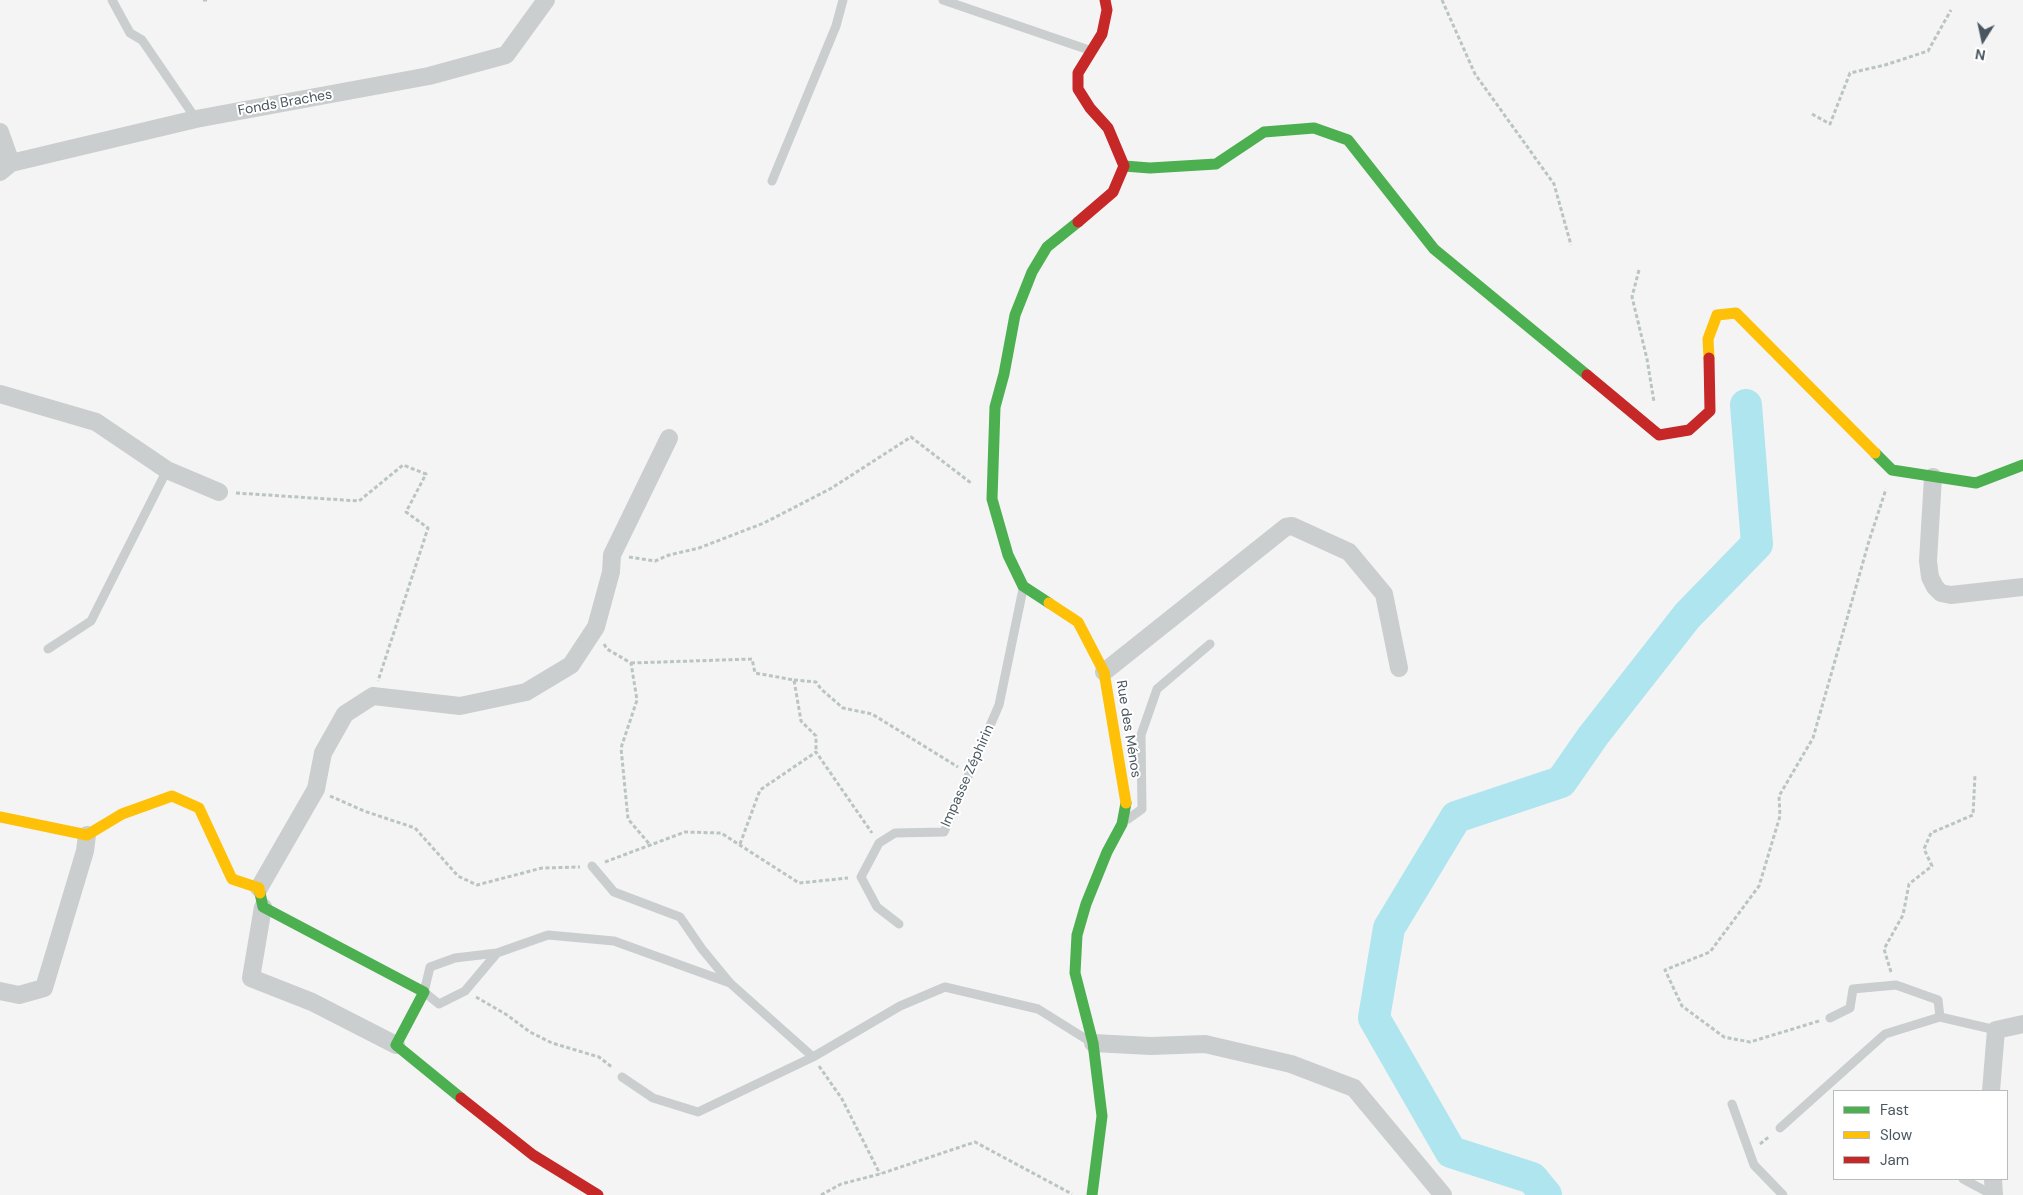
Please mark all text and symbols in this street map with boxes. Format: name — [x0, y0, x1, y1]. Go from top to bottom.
north arrow — [1958, 15, 2008, 65]
text: N — [1974, 45, 1987, 65]
street label: Fonds Braches — [237, 86, 333, 120]
street label: Rue des Ménos — [1112, 679, 1144, 779]
street label: Impasse Zéphirin — [938, 722, 998, 830]
legend — [1833, 1090, 2008, 1180]
text: Fast — [1880, 1100, 1909, 1120]
text: Slow — [1880, 1125, 1912, 1145]
text: Jam — [1880, 1150, 1909, 1170]

